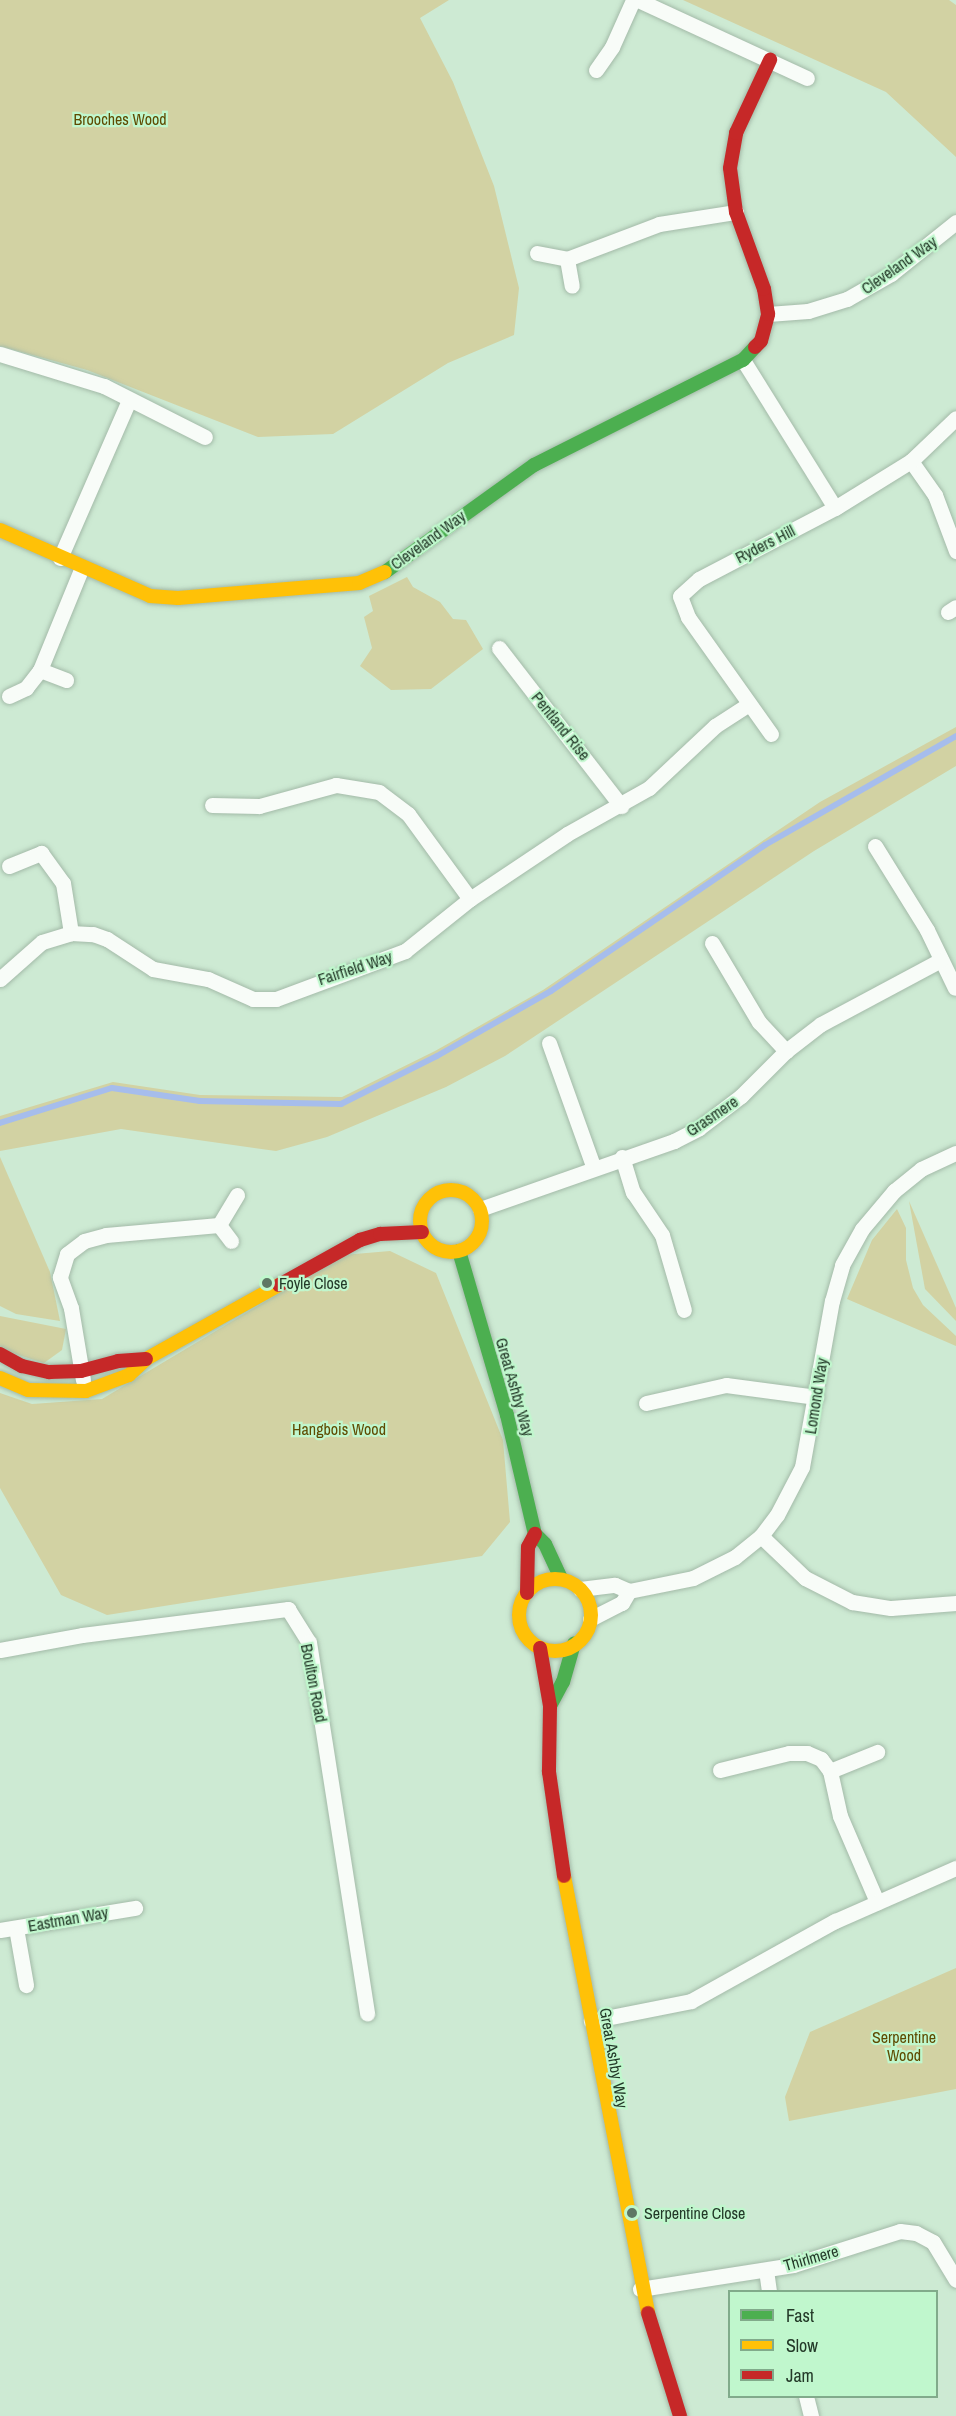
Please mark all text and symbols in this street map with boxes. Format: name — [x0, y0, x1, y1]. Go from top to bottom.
park label: Brooches Wood — [73, 109, 167, 129]
street label: Cleveland Way — [858, 232, 940, 298]
street label: Cleveland Way — [387, 506, 469, 574]
street label: Ryders Hill — [732, 521, 798, 567]
street label: Pentland Rise — [528, 688, 594, 764]
street label: Fairfield Way — [315, 947, 395, 989]
street label: Grasmere — [682, 1092, 742, 1140]
place label: Foyle Close — [279, 1273, 348, 1293]
marker: Foyle Close — [260, 1276, 274, 1290]
street label: Great Ashby Way — [492, 1335, 538, 1439]
street label: Lomond Way — [801, 1357, 831, 1435]
park label: Hangbois Wood — [292, 1419, 386, 1439]
street label: Boulton Road — [297, 1642, 331, 1724]
street label: Eastman Way — [26, 1902, 110, 1936]
street label: Great Ashby Way — [596, 2006, 632, 2110]
park label: Serpentine Wood — [872, 2027, 936, 2065]
place label: Serpentine Close — [644, 2203, 745, 2223]
marker: Serpentine Close — [625, 2206, 639, 2220]
street label: Thirlmere — [781, 2241, 841, 2275]
legend — [728, 2290, 938, 2398]
text: Fast — [786, 2303, 814, 2328]
text: Slow — [786, 2333, 818, 2358]
text: Jam — [786, 2363, 814, 2388]

